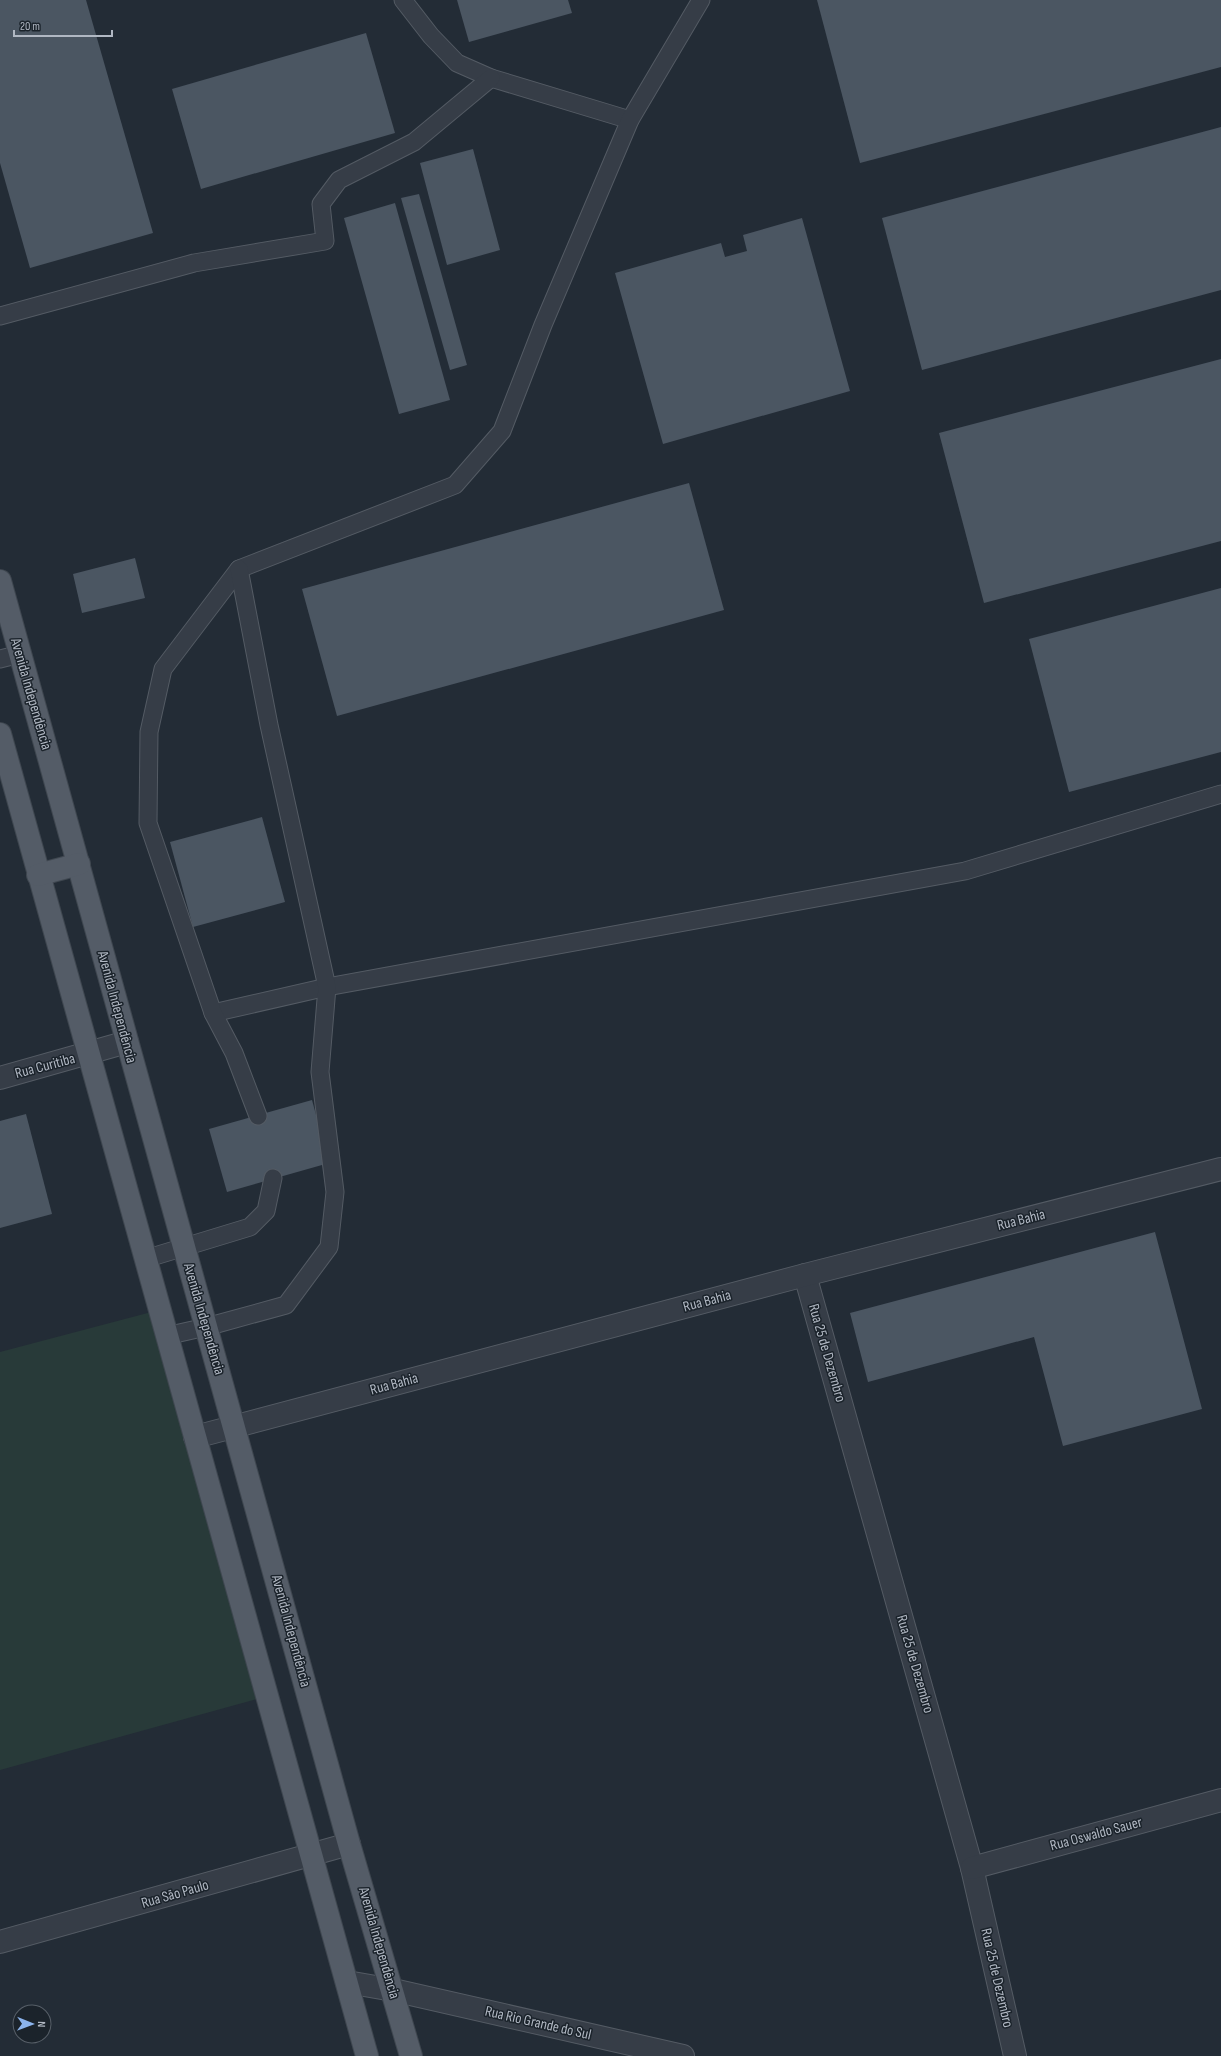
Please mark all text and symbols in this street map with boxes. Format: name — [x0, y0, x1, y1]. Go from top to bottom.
scale bar — [14, 12, 112, 38]
text: 20 m — [20, 19, 40, 34]
street label: Avenida Independência — [6, 635, 56, 752]
street label: Avenida Independência — [93, 948, 141, 1065]
street label: Rua Curitiba — [13, 1049, 77, 1083]
street label: Rua Bahia — [995, 1205, 1047, 1235]
street label: Avenida Independência — [179, 1260, 229, 1377]
street label: Rua Bahia — [681, 1285, 733, 1316]
street label: Rua 25 de Dezembro — [804, 1302, 850, 1404]
street label: Rua Bahia — [368, 1368, 420, 1399]
street label: Avenida Independência — [267, 1572, 315, 1689]
street label: Rua 25 de Dezembro — [892, 1613, 938, 1715]
street label: Rua Oswaldo Sauer — [1048, 1812, 1145, 1855]
street label: Rua São Paulo — [139, 1875, 211, 1913]
street label: Avenida Independência — [354, 1884, 404, 2001]
street label: Rua 25 de Dezembro — [976, 1926, 1018, 2030]
street label: Rua Rio Grande do Sul — [483, 2002, 593, 2044]
north arrow — [12, 2004, 52, 2044]
text: N — [35, 2021, 48, 2027]

